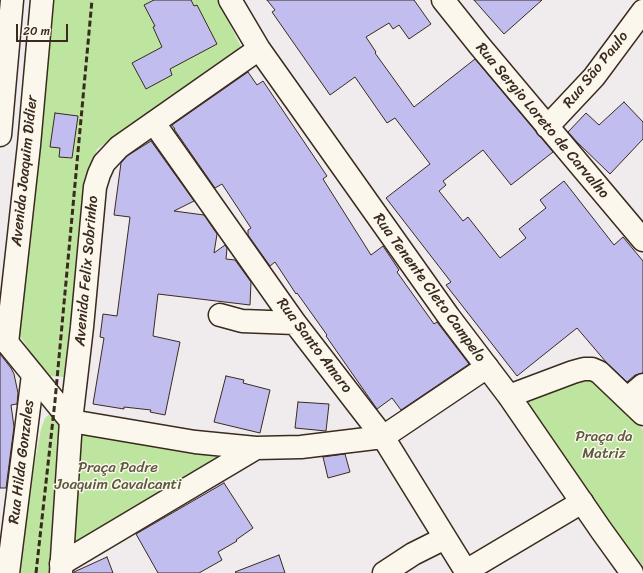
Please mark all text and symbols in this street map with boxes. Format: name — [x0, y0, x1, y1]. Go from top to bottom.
scale bar — [18, 16, 70, 42]
text: 20 m — [23, 20, 50, 42]
street label: Rua São Paulo — [560, 28, 632, 112]
street label: Rua Sergio Loreto de Carvalho — [472, 39, 612, 203]
street label: Avenida Joaquim Didier — [8, 95, 42, 247]
street label: Avenida Felix Sobrinho — [71, 195, 103, 347]
street label: Rua Tenente Cleto Campelo — [369, 210, 489, 366]
street label: Rua Santo Amaro — [272, 295, 356, 397]
street label: Rua Hilda Gonzales — [5, 399, 39, 525]
park label: Praça da Matriz — [575, 428, 633, 463]
park label: Praça Padre Joaquim Cavalcanti — [55, 459, 181, 494]

